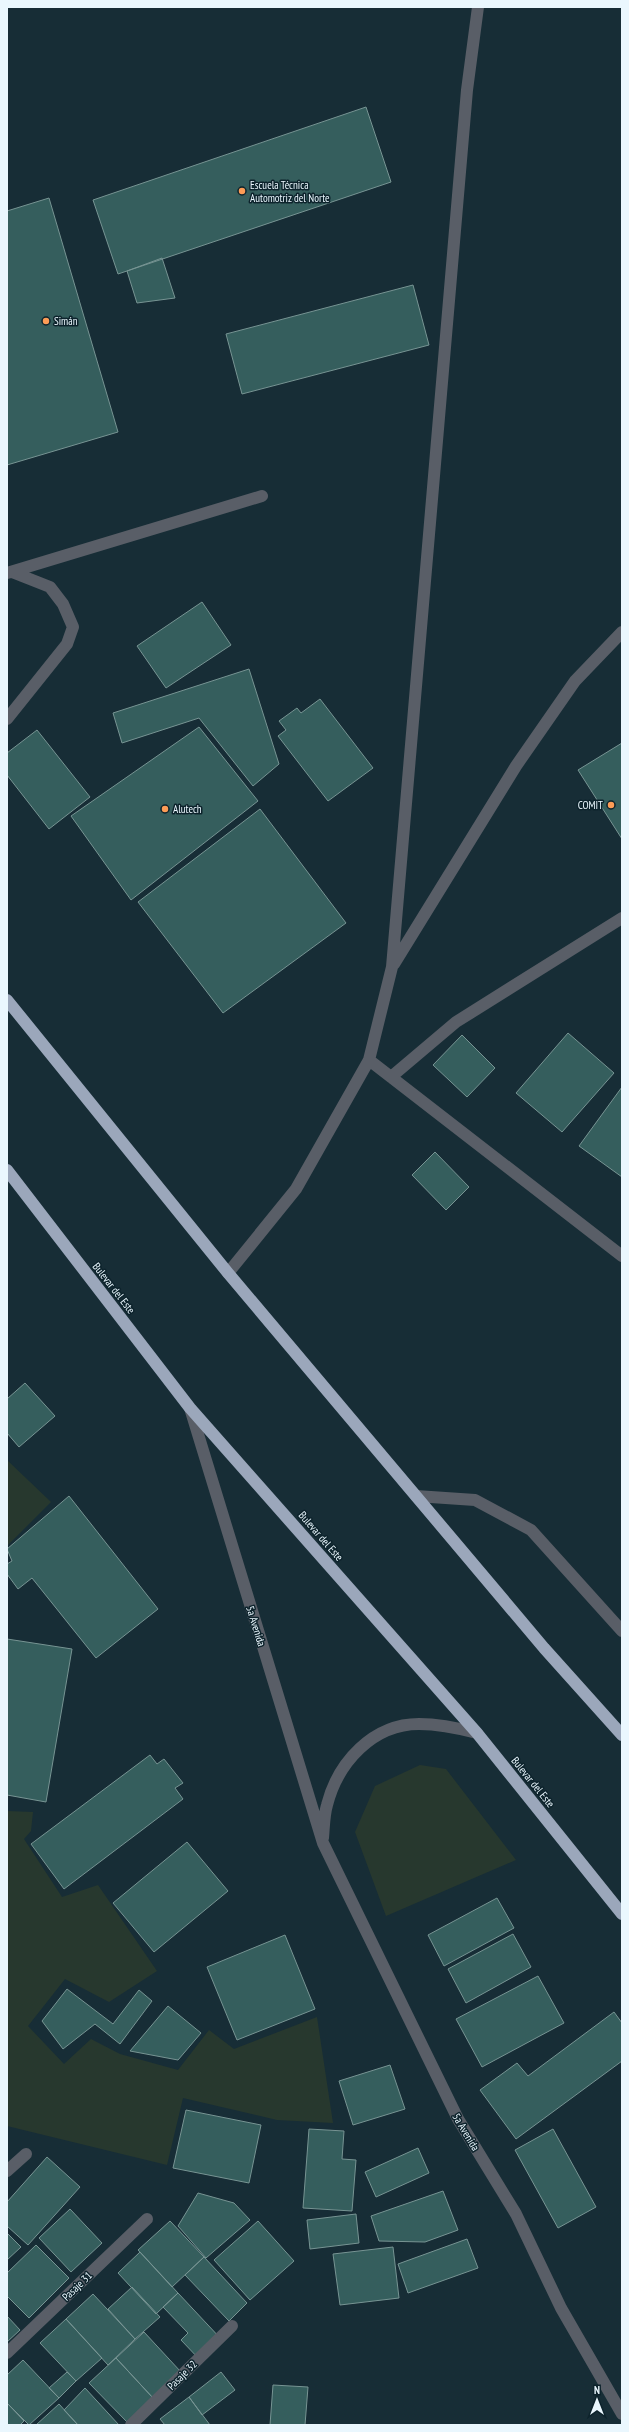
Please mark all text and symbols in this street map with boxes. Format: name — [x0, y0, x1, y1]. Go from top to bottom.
place label: Escuela Técnica Automotriz del Norte — [250, 178, 330, 205]
marker: Escuela Técnica Automotriz del Norte — [237, 186, 247, 196]
place label: Simán — [54, 314, 78, 328]
marker: Simán — [41, 316, 51, 326]
place label: COMIT — [578, 798, 603, 812]
marker: COMIT — [606, 800, 616, 810]
place label: Alutech — [173, 802, 202, 816]
marker: Alutech — [160, 804, 170, 814]
street label: Bulevar del Este — [90, 1260, 139, 1317]
street label: Bulevar del Este — [296, 1508, 347, 1564]
street label: 5a Avenida — [243, 1604, 269, 1648]
street label: Bulevar del Este — [508, 1754, 558, 1810]
street label: 5a Avenida — [449, 2111, 483, 2153]
street label: Pasaje 31 — [59, 2268, 95, 2304]
street label: Pasaje 32 — [164, 2357, 200, 2393]
north arrow — [577, 2380, 617, 2420]
text: N — [594, 2383, 600, 2397]

